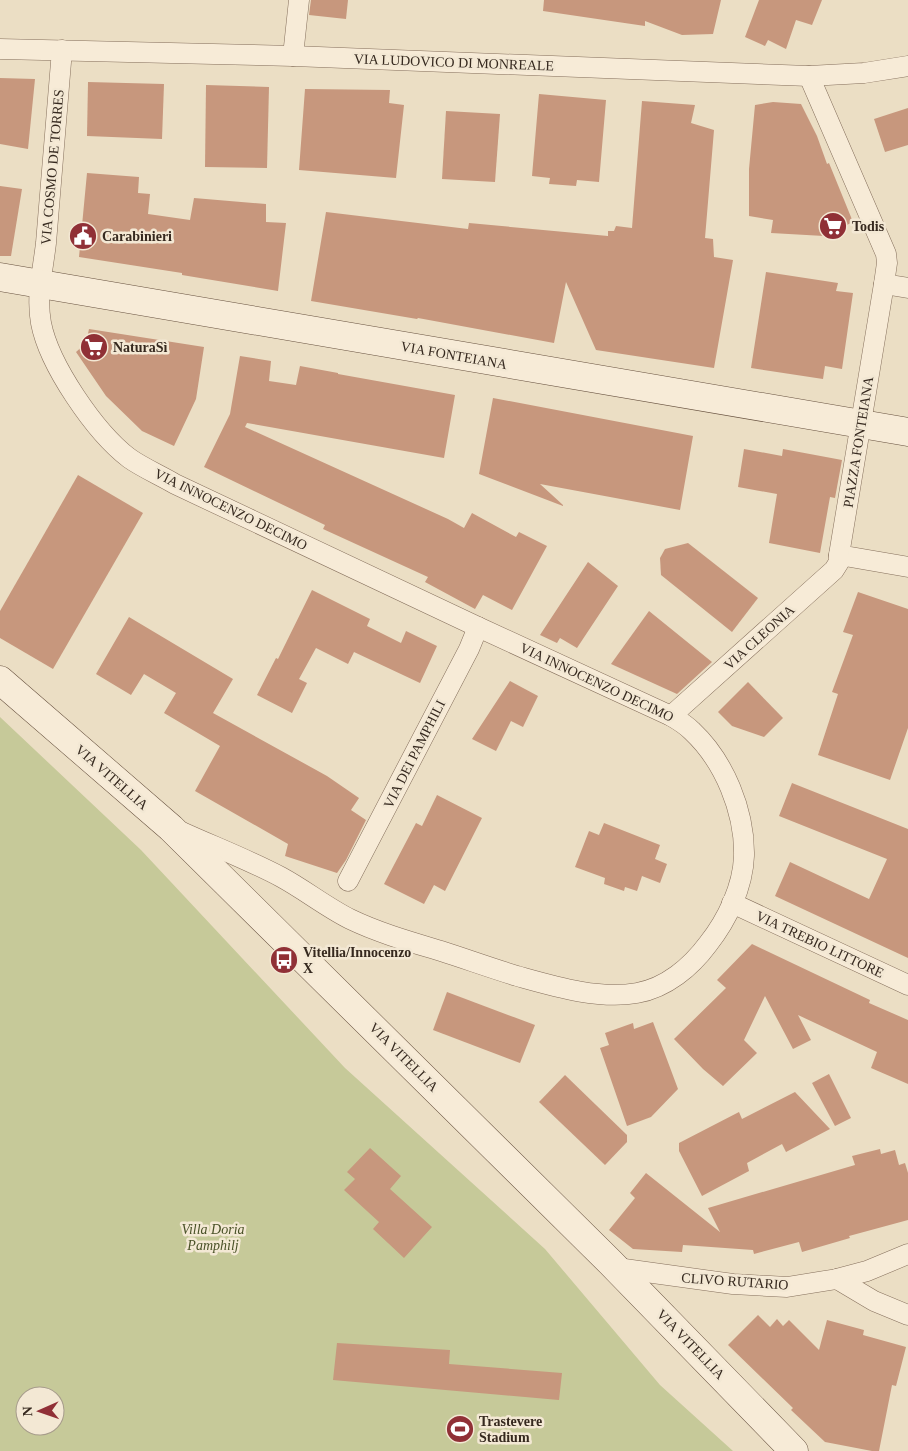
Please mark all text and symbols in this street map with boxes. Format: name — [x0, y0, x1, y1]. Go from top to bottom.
street label: VIA LUDOVICO DI MONREALE — [354, 52, 554, 73]
street label: VIA COSMO DE TORRES — [38, 89, 67, 246]
supermarket icon: Todis — [818, 211, 848, 241]
place label: Todis — [852, 219, 885, 234]
public building icon: Carabinieri — [68, 221, 98, 251]
place label: Carabinieri — [102, 229, 172, 244]
supermarket icon: NaturaSì — [79, 332, 109, 362]
street label: VIA FONTEIANA — [400, 339, 509, 372]
place label: NaturaSì — [113, 340, 168, 355]
street label: PIAZZA FONTEIANA — [841, 375, 876, 509]
street label: VIA INNOCENZO DECIMO — [152, 466, 310, 553]
street label: VIA CLEONIA — [721, 601, 798, 673]
street label: VIA INNOCENZO DECIMO — [517, 640, 676, 725]
street label: VIA DEI PAMPHILI — [381, 697, 448, 811]
street label: VIA VITELLIA — [72, 742, 152, 814]
street label: VIA TREBIO LITTORE — [753, 908, 886, 981]
bus stop icon: Vitellia/Innocenzo X — [269, 945, 299, 975]
place label: Vitellia/Innocenzo X — [303, 945, 411, 976]
street label: VIA VITELLIA — [366, 1020, 442, 1095]
park label: Villa Doria Pamphilj — [181, 1222, 245, 1253]
street label: CLIVO RUTARIO — [681, 1270, 789, 1293]
street label: VIA VITELLIA — [654, 1306, 728, 1383]
north arrow — [15, 1386, 65, 1436]
text: N — [20, 1406, 35, 1417]
sports icon: Trastevere Stadium — [445, 1414, 475, 1444]
place label: Trastevere Stadium — [479, 1414, 542, 1445]

